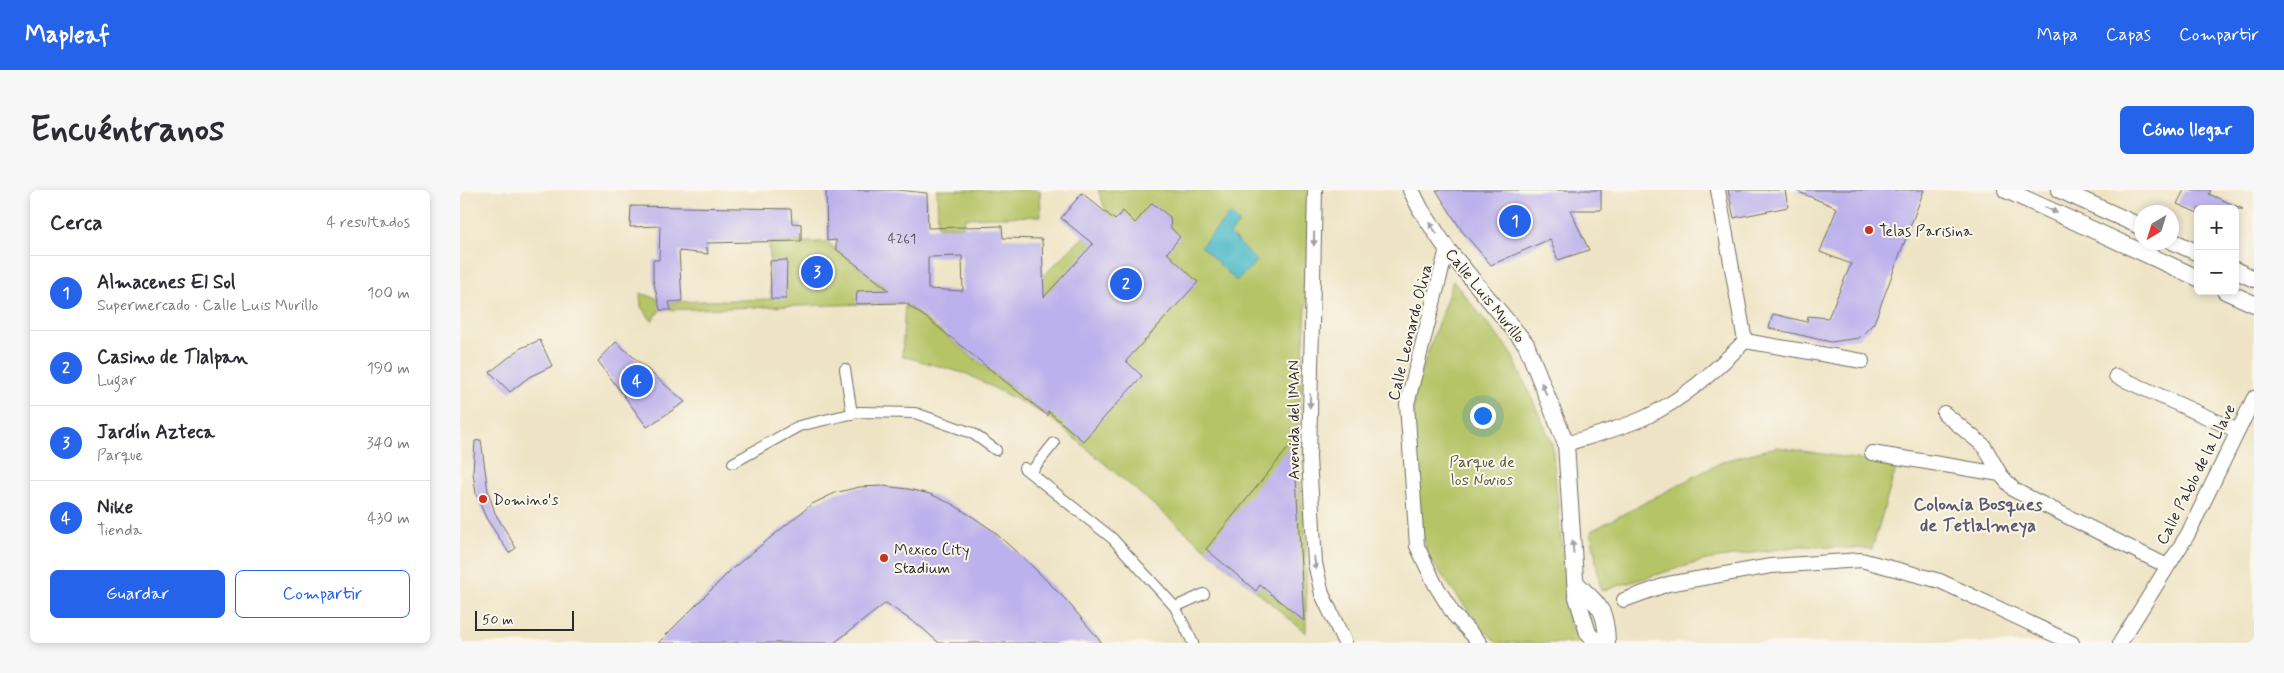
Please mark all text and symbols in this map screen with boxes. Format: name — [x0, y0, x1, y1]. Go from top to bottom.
text: Mapleaf — [25, 20, 110, 51]
text: Mapa — [2037, 23, 2078, 47]
text: Capas — [2106, 23, 2151, 47]
text: Compartir — [2179, 23, 2259, 47]
button: Cómo llegar — [2120, 106, 2254, 154]
text: Encuéntranos — [30, 107, 225, 153]
pin: 1 — [1499, 202, 1531, 240]
north arrow — [2134, 205, 2179, 250]
map controls — [2194, 205, 2239, 295]
button: + — [2194, 205, 2239, 250]
one-way arrow — [2043, 206, 2058, 215]
text: Cerca — [50, 209, 103, 237]
text: 4 resultados — [326, 212, 410, 233]
one-way arrow — [1428, 221, 1438, 234]
place label: Telas Parisina — [1879, 221, 1973, 242]
marker: Telas Parisina — [1863, 224, 1875, 236]
house number: 4261 — [888, 230, 916, 248]
one-way arrow — [1310, 231, 1318, 247]
street label: Calle Luis Murillo — [1440, 244, 1530, 348]
button: − — [2194, 250, 2239, 295]
pin: 3 — [801, 253, 833, 291]
street label: Calle Leonardo Oliva — [1383, 262, 1438, 403]
pin: 2 — [1110, 265, 1142, 303]
text: Almacenes El Sol — [97, 270, 235, 295]
text: 1 — [62, 283, 70, 304]
text: 100 m — [367, 283, 410, 304]
text: Supermercado · Calle Luis Murillo — [97, 295, 318, 316]
text: Casino de Tlalpan — [97, 345, 248, 370]
text: 2 — [62, 358, 70, 379]
text: 190 m — [367, 358, 410, 379]
street label: Avenida del IMAN — [1284, 360, 1305, 480]
pin: 4 — [621, 362, 653, 400]
text: Lugar — [97, 370, 136, 391]
one-way arrow — [1540, 381, 1548, 396]
one-way arrow — [1306, 393, 1314, 409]
street label: Calle Pablo de la Llave — [2152, 401, 2241, 549]
your location — [1470, 403, 1496, 429]
text: Jardín Azteca — [97, 420, 215, 445]
text: 3 — [62, 433, 70, 454]
text: 340 m — [366, 433, 410, 454]
text: Parque — [97, 445, 143, 466]
park label: Parque de los Novios — [1449, 452, 1515, 491]
place label: Domino's — [493, 490, 559, 511]
marker: Domino's — [477, 493, 489, 505]
district label: Colonia Bosques de Tetlalmeya — [1914, 493, 2043, 538]
text: Nike — [97, 495, 133, 520]
text: 4 — [61, 508, 71, 529]
text: 430 m — [367, 508, 410, 529]
text: Tienda — [97, 520, 142, 541]
one-way arrow — [1568, 539, 1576, 555]
place label: Mexico City Stadium — [894, 540, 970, 579]
marker: Mexico City Stadium — [878, 552, 890, 564]
one-way arrow — [1312, 556, 1320, 572]
button: Guardar — [50, 570, 225, 618]
button: Compartir — [235, 570, 410, 618]
scale bar — [475, 608, 574, 631]
text: 50 m — [482, 611, 513, 629]

